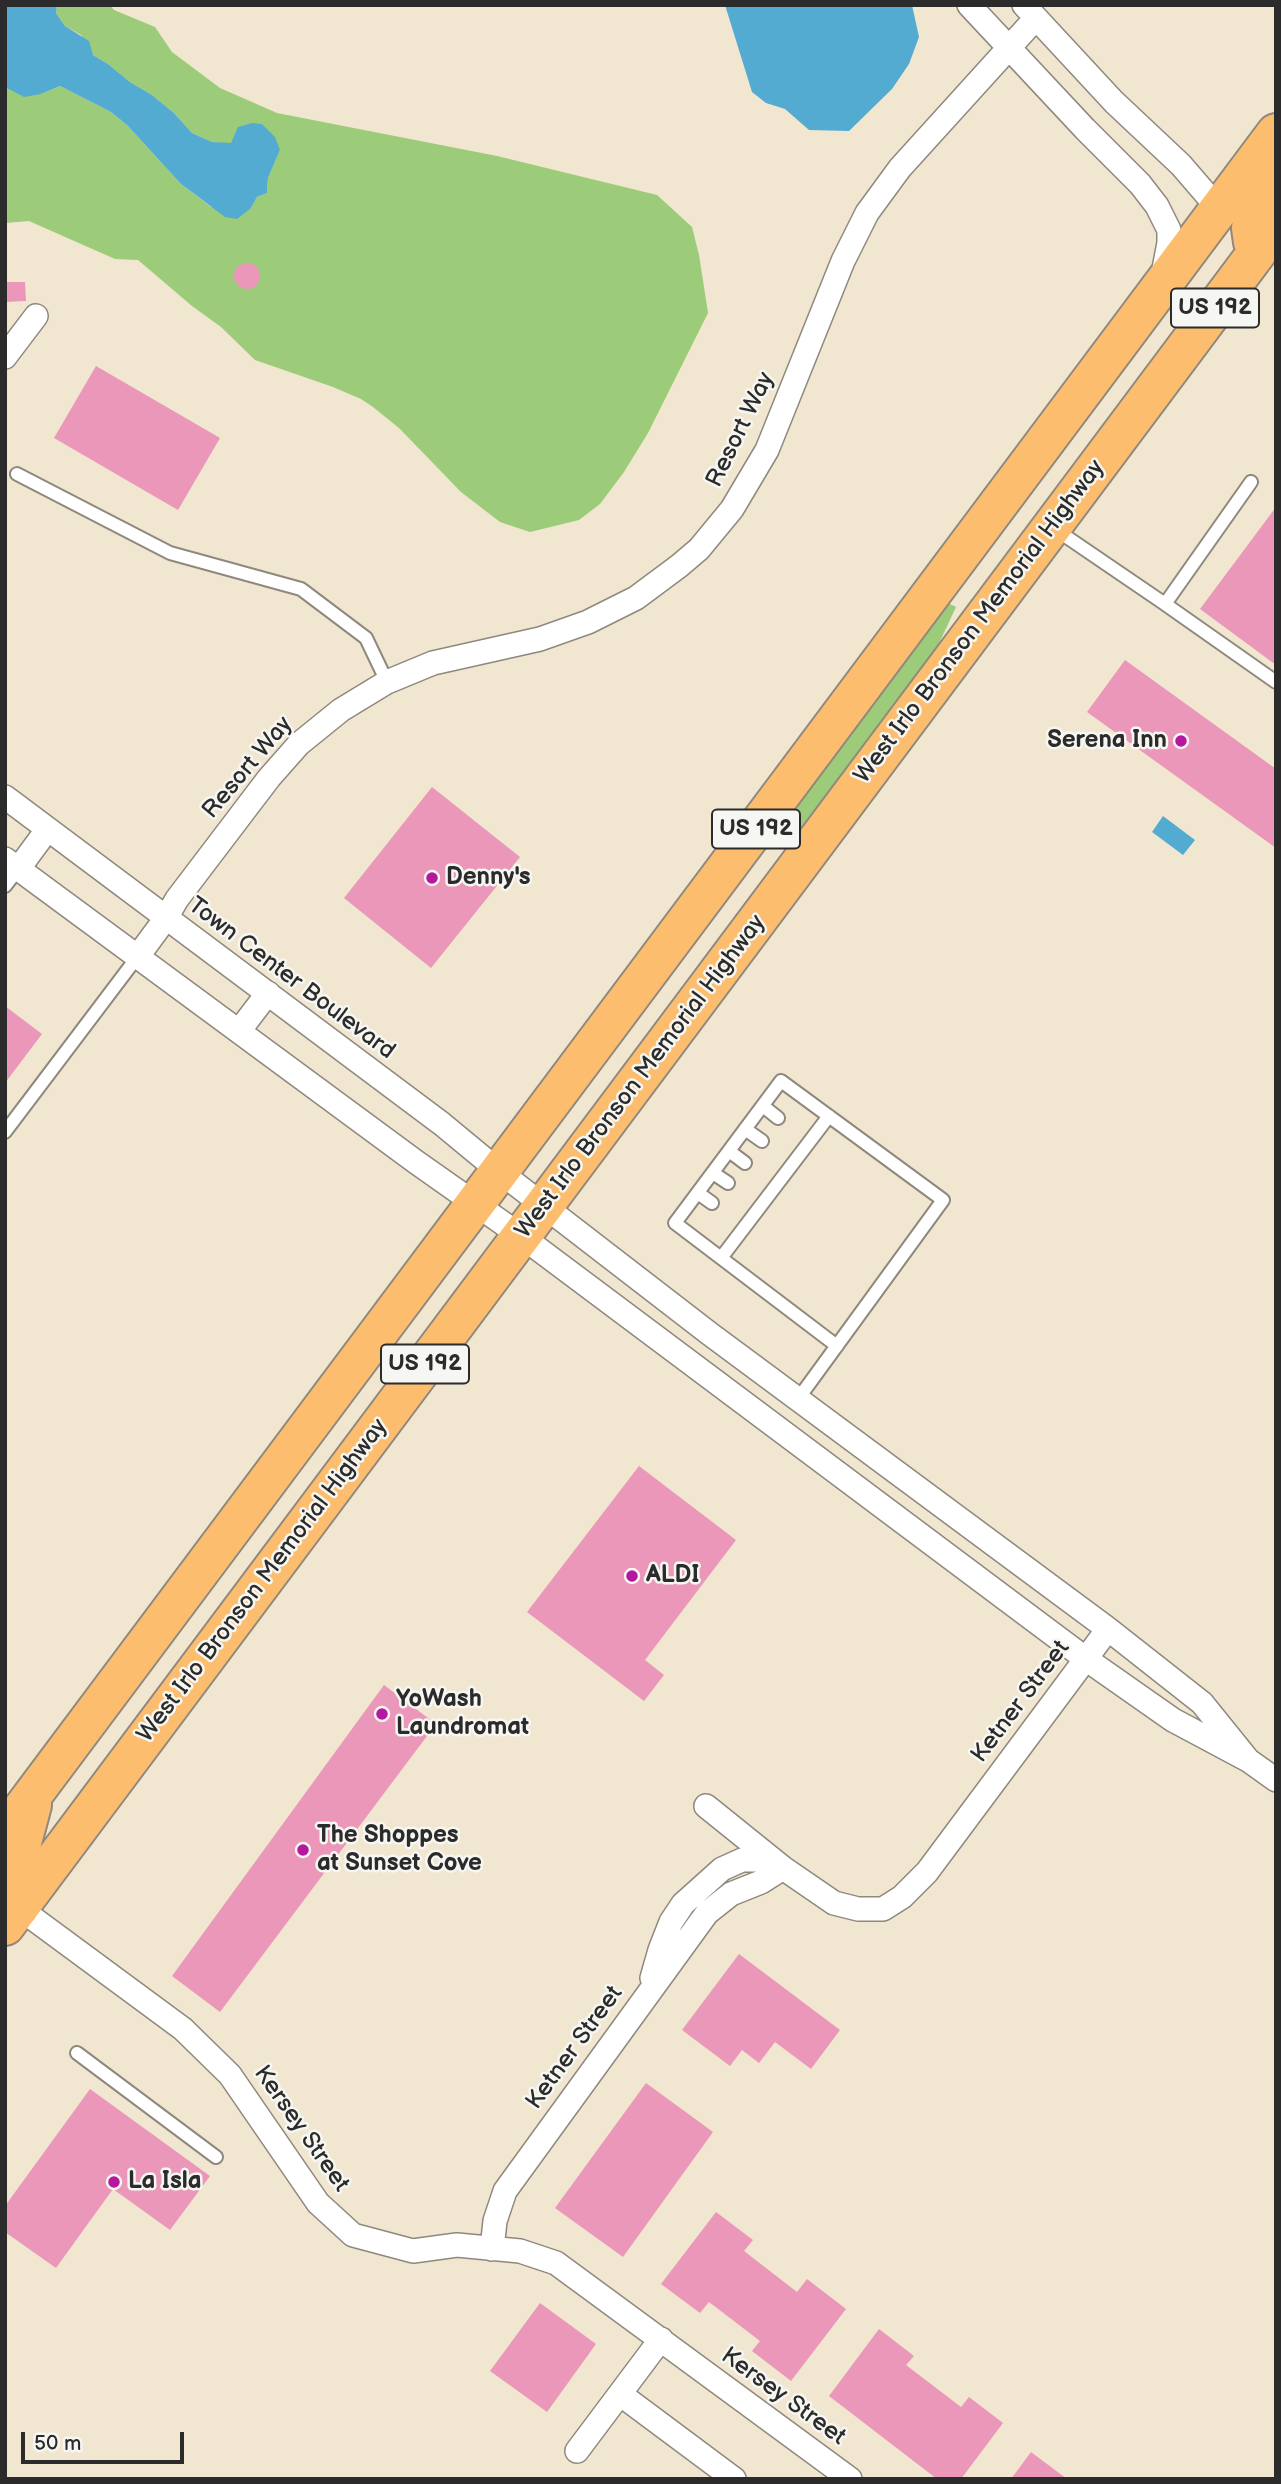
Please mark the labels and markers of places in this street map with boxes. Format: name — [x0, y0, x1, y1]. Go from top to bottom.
place label: Serena Inn — [1047, 727, 1167, 755]
marker: Serena Inn — [1173, 733, 1189, 749]
place label: Denny's — [446, 864, 531, 892]
marker: Denny's — [424, 870, 440, 886]
place label: ALDI — [646, 1562, 699, 1590]
marker: ALDI — [624, 1568, 640, 1584]
place label: YoWash Laundromat — [396, 1686, 529, 1742]
marker: YoWash Laundromat — [374, 1706, 390, 1722]
place label: The Shoppes at Sunset Cove — [317, 1822, 482, 1878]
marker: The Shoppes at Sunset Cove — [295, 1842, 311, 1858]
place label: La Isla — [128, 2168, 201, 2196]
marker: La Isla — [106, 2174, 122, 2190]

